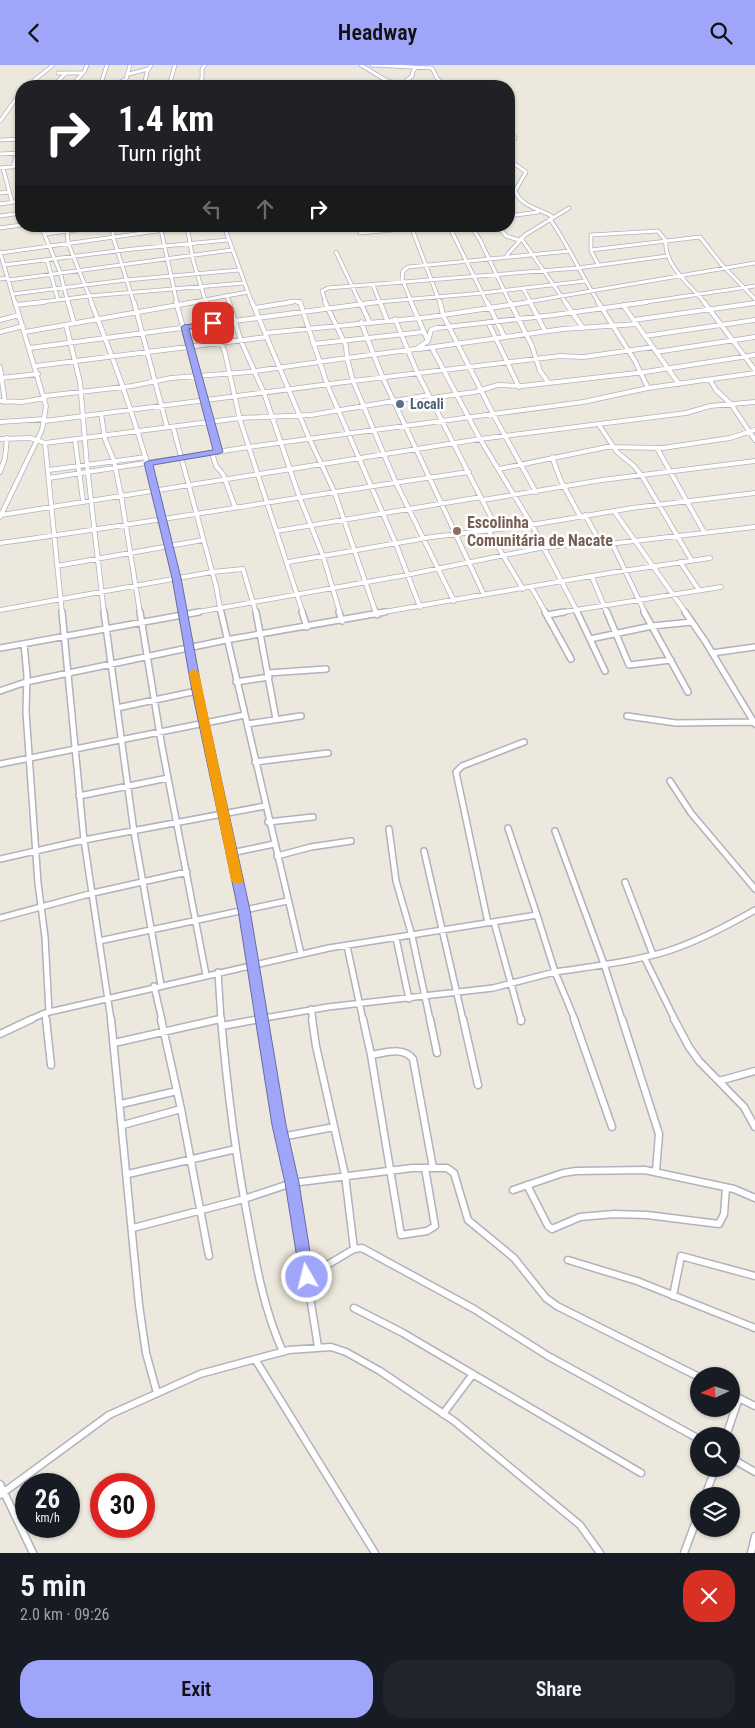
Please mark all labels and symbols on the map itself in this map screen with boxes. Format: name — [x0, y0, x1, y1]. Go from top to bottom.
pin — [192, 302, 234, 344]
place label: Locali — [410, 396, 444, 412]
marker: Locali — [394, 398, 406, 410]
place label: Escolinha Comunitária de Nacate — [467, 513, 613, 550]
marker: Escolinha Comunitária de Nacate — [451, 525, 463, 537]
position arrow — [280, 1250, 332, 1302]
north arrow — [690, 1367, 740, 1417]
speed limit sign: 30 — [90, 1473, 155, 1538]

